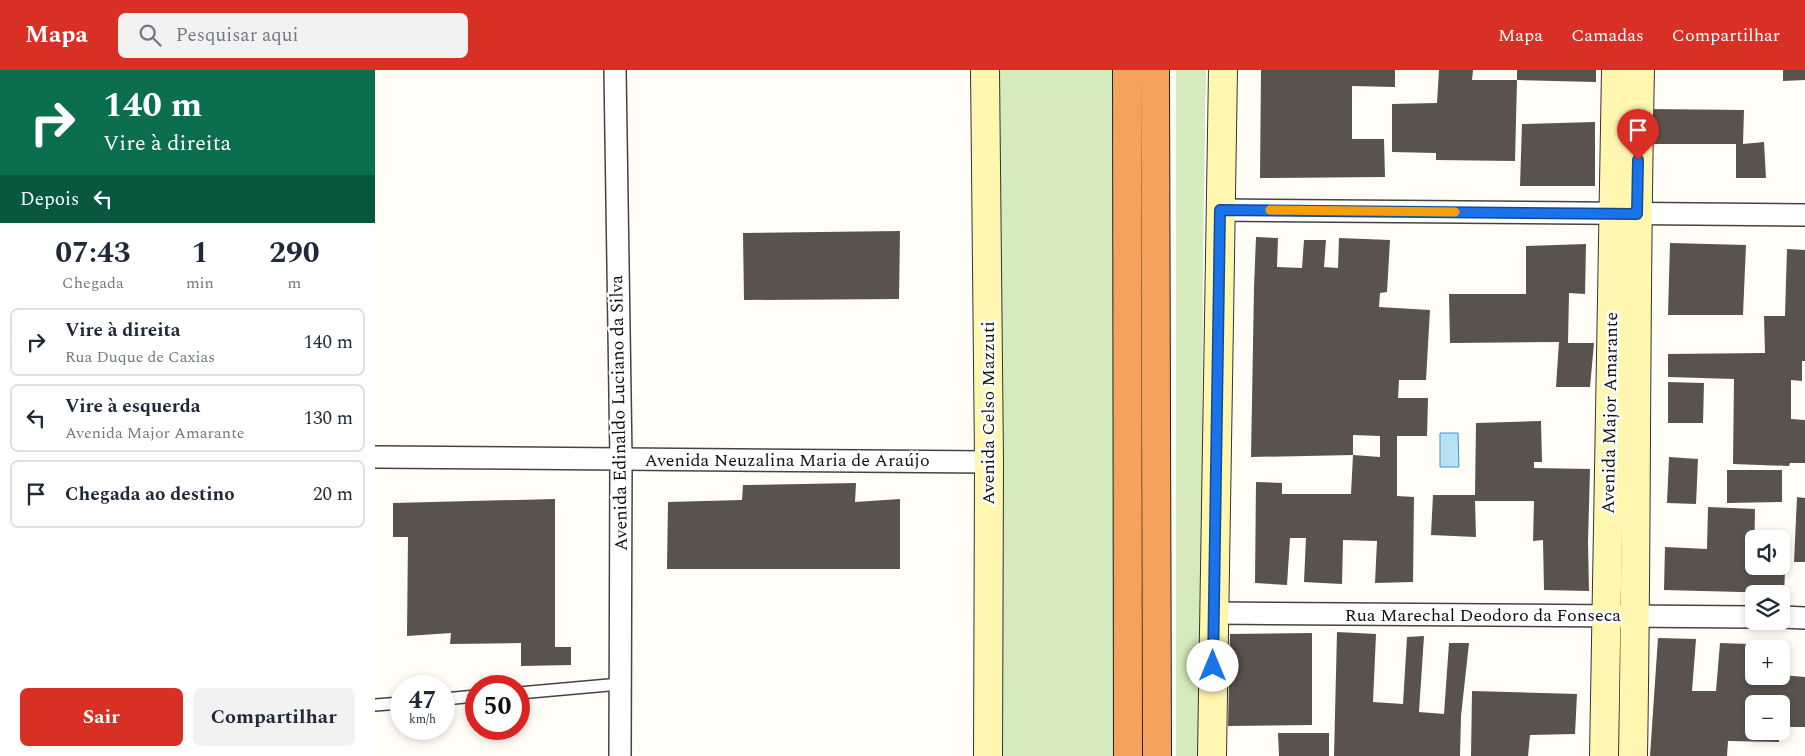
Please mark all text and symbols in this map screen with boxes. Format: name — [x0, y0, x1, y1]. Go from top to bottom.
search box — [118, 13, 468, 58]
text: Mapa — [25, 17, 88, 53]
icon: search — [136, 21, 164, 49]
text: Pesquisar aqui — [176, 21, 298, 50]
text: Mapa — [1498, 22, 1543, 49]
text: Camadas — [1571, 22, 1644, 49]
text: Compartilhar — [1672, 22, 1780, 49]
text: 140 m — [103, 79, 202, 132]
icon: right — [20, 90, 85, 155]
pin — [1617, 109, 1659, 160]
icon: arrive — [1624, 116, 1652, 144]
text: Vire à direita — [103, 127, 231, 160]
text: Depois — [20, 185, 79, 214]
icon: left — [89, 185, 117, 213]
text: 07:43 — [55, 230, 131, 276]
text: 1 — [191, 230, 208, 276]
text: 290 — [269, 230, 320, 276]
text: Chegada — [62, 271, 124, 295]
text: min — [186, 271, 214, 295]
text: m — [288, 271, 301, 295]
street label: Avenida Edinaldo Luciano da Silva — [603, 275, 635, 551]
street label: Avenida Major Amarante — [1595, 312, 1625, 514]
text: Vire à direita — [65, 316, 181, 345]
street label: Avenida Celso Mazzuti — [975, 321, 1002, 505]
icon: right — [22, 328, 50, 356]
text: 140 m — [303, 328, 353, 357]
text: Rua Duque de Caxias — [65, 345, 215, 369]
text: Vire à esquerda — [65, 392, 201, 421]
icon: left — [22, 404, 50, 432]
text: 130 m — [303, 404, 353, 433]
text: Avenida Major Amarante — [65, 421, 245, 445]
street label: Avenida Neuzalina Maria de Araújo — [644, 447, 930, 474]
icon: arrive — [22, 480, 50, 508]
text: Chegada ao destino — [65, 480, 235, 509]
text: 20 m — [313, 480, 353, 509]
map controls — [1745, 530, 1790, 740]
button: sound — [1745, 530, 1790, 575]
button: layers — [1745, 585, 1790, 630]
street label: Rua Marechal Deodoro da Fonseca — [1345, 602, 1621, 629]
position arrow — [1186, 639, 1238, 691]
button: + — [1745, 640, 1790, 685]
speed limit sign: 50 — [465, 675, 530, 740]
text: 47 — [408, 682, 437, 720]
button: Sair — [20, 688, 183, 746]
button: Compartilhar — [193, 688, 355, 746]
button: − — [1745, 695, 1790, 740]
text: km/h — [409, 710, 436, 729]

